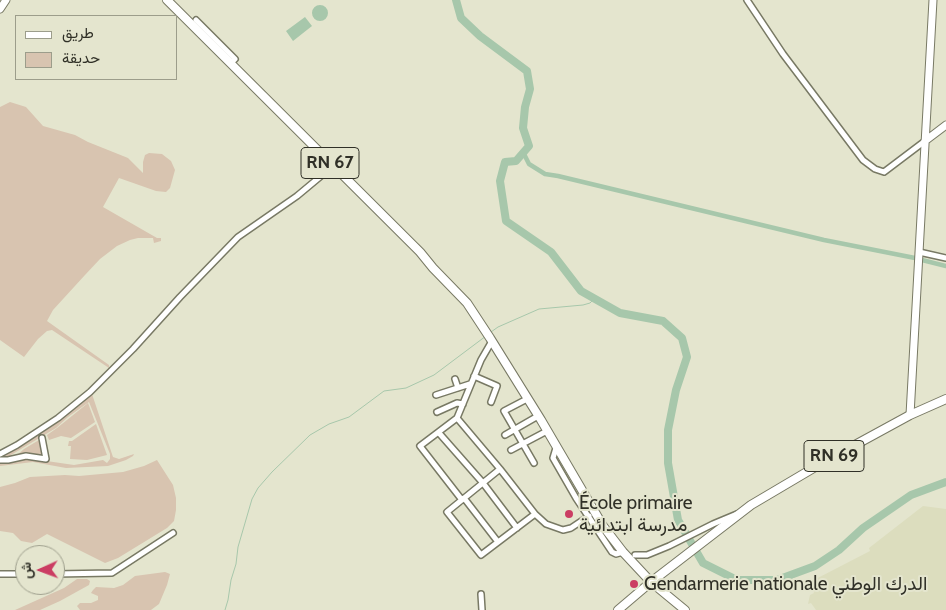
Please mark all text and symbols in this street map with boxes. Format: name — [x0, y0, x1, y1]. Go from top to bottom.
legend — [15, 15, 178, 80]
text: طريق — [62, 24, 94, 42]
text: حديقة — [62, 49, 100, 67]
road number: RN 67 — [301, 148, 359, 178]
road number: RN 69 — [804, 441, 864, 472]
place label: École primaire مدرسة ابتدائية — [579, 492, 692, 536]
marker: École primaire مدرسة ابتدائية — [563, 508, 575, 520]
north arrow — [15, 545, 65, 595]
text: ش — [17, 562, 35, 579]
place label: Gendarmerie nationale الدرك الوطني — [644, 573, 927, 595]
marker: Gendarmerie nationale الدرك الوطني — [628, 578, 640, 590]

